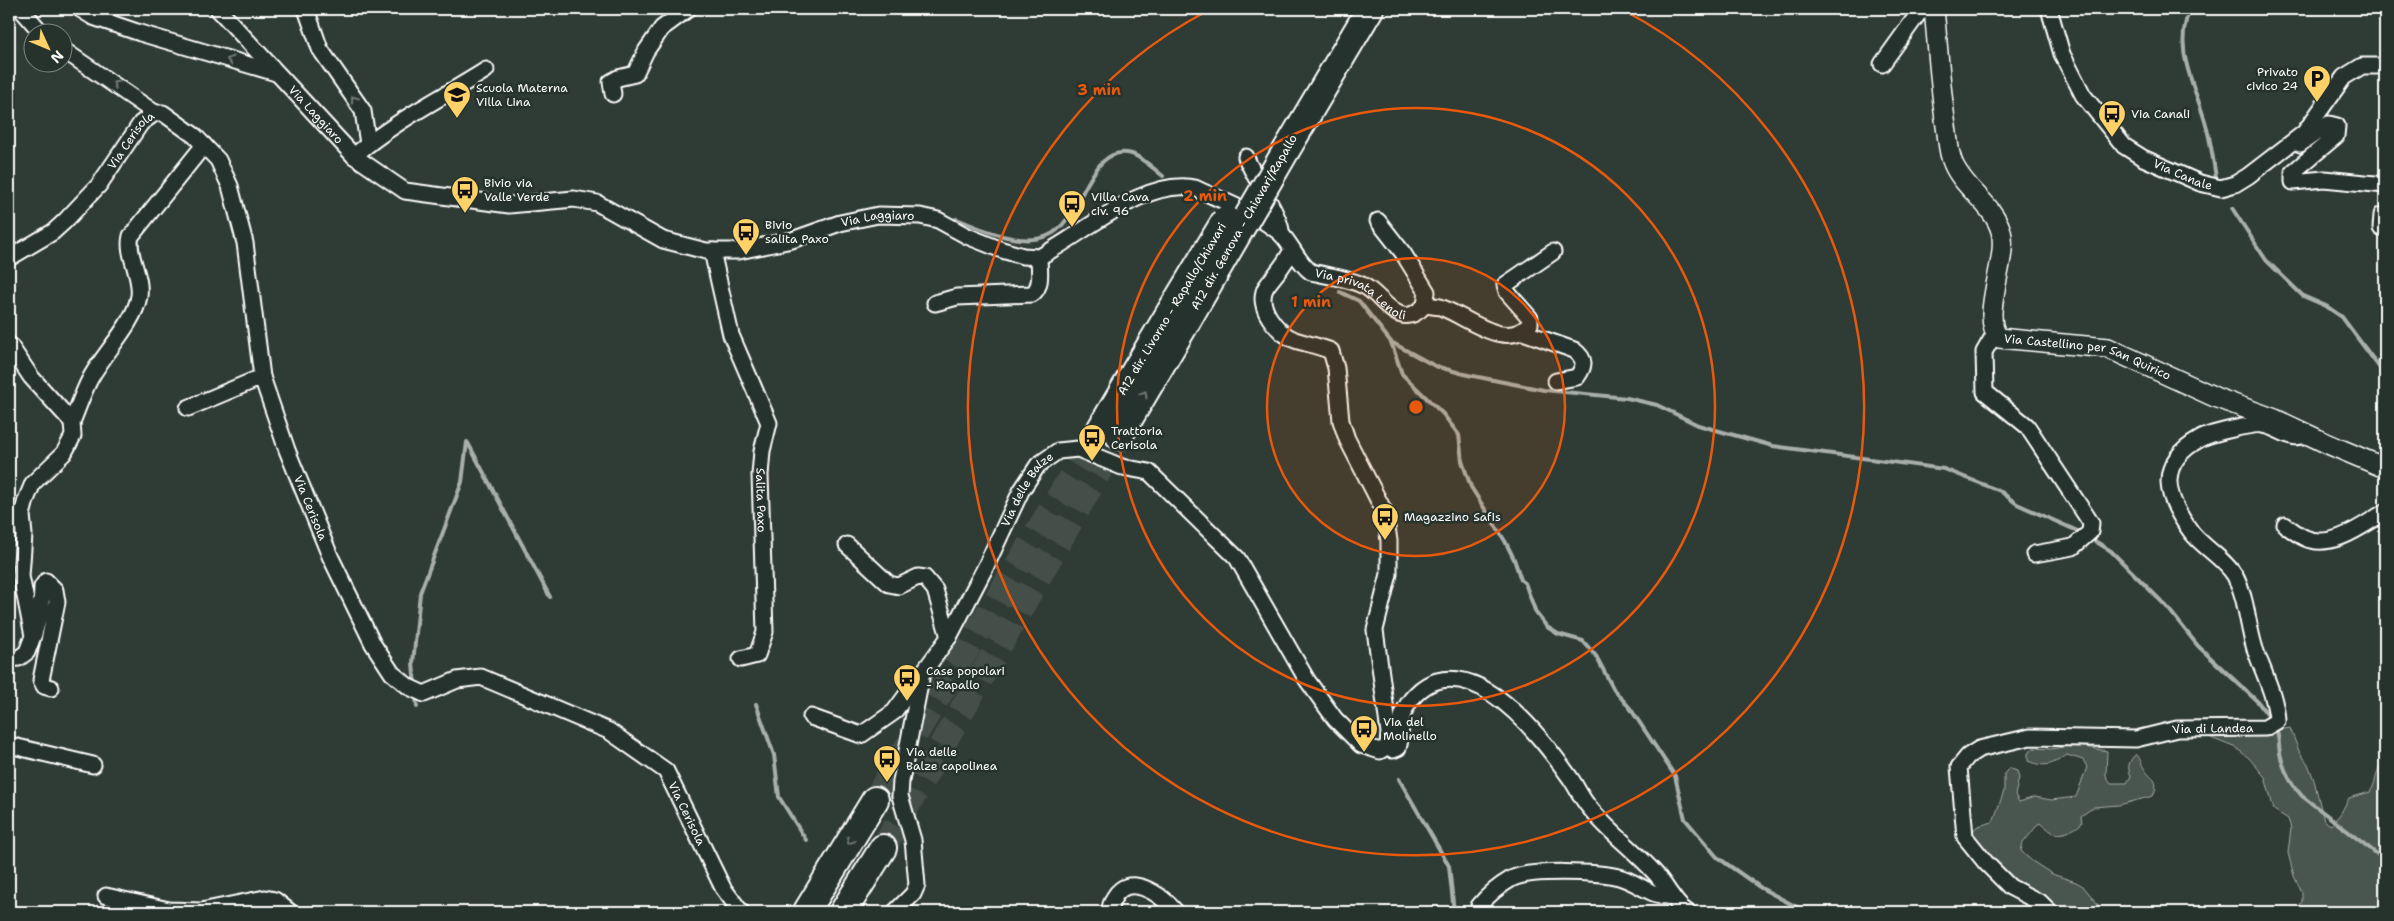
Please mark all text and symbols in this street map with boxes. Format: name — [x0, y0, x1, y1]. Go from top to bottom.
north arrow — [22, 22, 72, 72]
text: N — [47, 47, 68, 67]
one-way arrow — [226, 55, 234, 65]
place label: Privato civico 24 — [2246, 64, 2298, 94]
parking icon: Privato civico 24 — [2302, 64, 2332, 103]
school or university icon: Scuola Materna Villa Lina — [442, 80, 472, 119]
place label: Scuola Materna Villa Lina — [476, 80, 568, 110]
text: 3 min — [1077, 80, 1121, 100]
one-way arrow — [112, 81, 121, 91]
street label: Via Laggiaro — [285, 82, 347, 147]
one-way arrow — [351, 95, 360, 105]
bus stop icon: Via Canali — [2097, 99, 2127, 138]
place label: Via Canali — [2131, 106, 2190, 122]
street label: Via Cerisola — [104, 108, 158, 172]
street label: A12 dir. Genova - Chiavari/Rapallo — [1187, 131, 1301, 313]
street label: Via Canale — [2151, 155, 2214, 194]
bus stop icon: Bivio via Valle Verde — [450, 175, 480, 214]
place label: Bivio via Valle Verde — [484, 175, 550, 205]
text: 2 min — [1183, 186, 1227, 206]
bus stop icon: Villa Cava civ. 96 — [1057, 189, 1087, 228]
place label: Villa Cava civ. 96 — [1091, 189, 1150, 219]
street label: Via Laggiaro — [840, 207, 915, 231]
bus stop icon: Bivio salita Paxo — [731, 217, 761, 256]
place label: Bivio salita Paxo — [765, 217, 829, 247]
street label: A12 dir. Livorno - Rapallo/Chiavari — [1114, 220, 1230, 398]
street label: Via privata Lenoli — [1313, 265, 1407, 324]
text: 1 min — [1291, 292, 1331, 312]
street label: Via Castellino per San Quirico — [2003, 330, 2173, 384]
one-way arrow — [1138, 390, 1148, 399]
centre of rings — [1407, 398, 1425, 416]
bus stop icon: Trattoria Cerisola — [1077, 423, 1107, 462]
place label: Trattoria Cerisola — [1111, 423, 1163, 453]
street label: Via delle Balze — [997, 449, 1057, 529]
street label: Salita Paxo — [752, 467, 770, 533]
street label: Via Cerisola — [290, 473, 331, 543]
bus stop icon: Magazzino Safis — [1370, 502, 1400, 541]
place label: Magazzino Safis — [1404, 509, 1501, 525]
bus stop icon: Case popolari - Rapallo — [892, 663, 922, 702]
place label: Case popolari - Rapallo — [926, 663, 1005, 693]
bus stop icon: Via del Molinello — [1349, 714, 1379, 753]
place label: Via del Molinello — [1383, 714, 1437, 744]
street label: Via di Landea — [2171, 720, 2254, 738]
bus stop icon: Via delle Balze capolinea — [872, 744, 902, 783]
place label: Via delle Balze capolinea — [906, 744, 998, 774]
street label: Via Cerisola — [664, 779, 709, 849]
one-way arrow — [846, 836, 856, 845]

